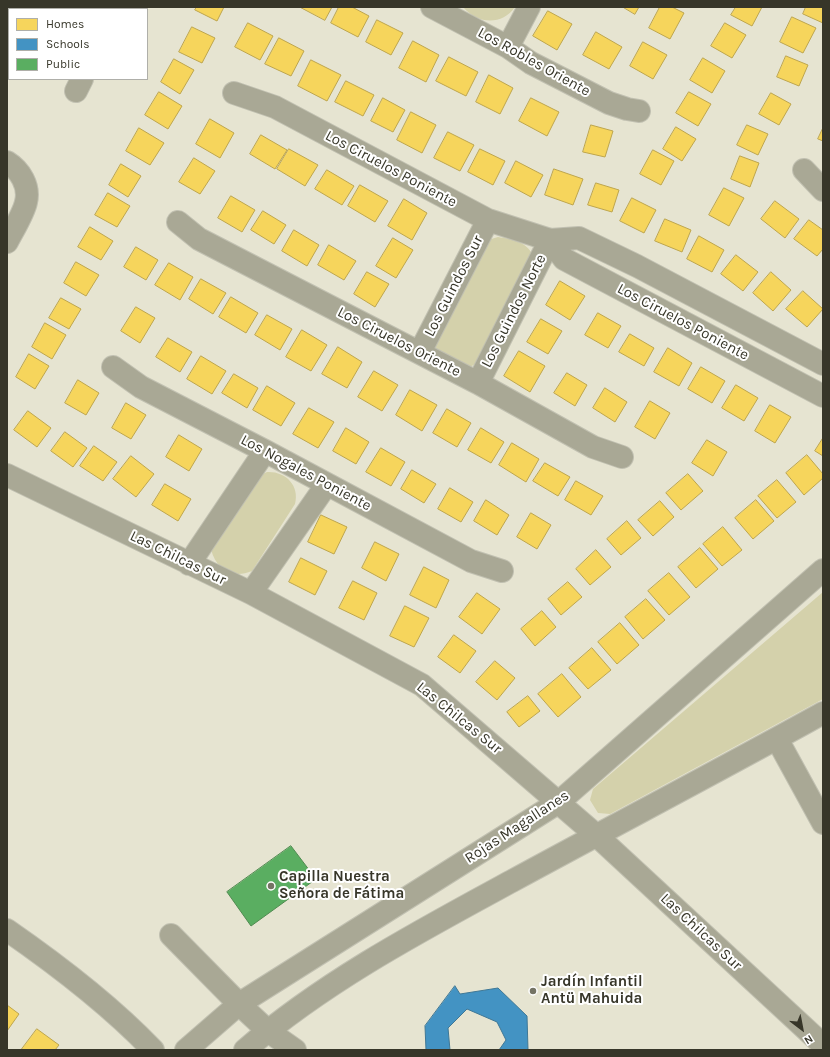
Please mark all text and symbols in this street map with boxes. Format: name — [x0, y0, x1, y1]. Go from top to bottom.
legend — [8, 8, 148, 80]
text: Homes — [46, 17, 84, 31]
street label: Los Robles Oriente — [475, 24, 593, 100]
text: Schools — [46, 37, 89, 51]
text: Public — [46, 57, 80, 71]
street label: Los Ciruelos Poniente — [322, 127, 460, 211]
street label: Los Guindos Sur — [421, 232, 487, 340]
street label: Los Guindos Norte — [478, 251, 550, 371]
street label: Los Ciruelos Poniente — [614, 280, 752, 364]
street label: Los Ciruelos Oriente — [334, 303, 464, 381]
street label: Los Nogales Poniente — [238, 431, 374, 515]
street label: Las Chilcas Sur — [127, 527, 229, 589]
street label: Las Chilcas Sur — [413, 678, 505, 758]
street label: Rojas Magallanes — [461, 787, 573, 867]
place label: Capilla Nuestra Señora de Fátima — [279, 868, 404, 903]
marker: Capilla Nuestra Señora de Fátima — [266, 881, 276, 891]
street label: Las Chilcas Sur — [657, 890, 745, 974]
place label: Jardín Infantil Antü Mahuida — [541, 973, 643, 1008]
marker: Jardín Infantil Antü Mahuida — [528, 986, 538, 996]
north arrow — [782, 1009, 822, 1049]
text: N — [802, 1032, 815, 1047]

